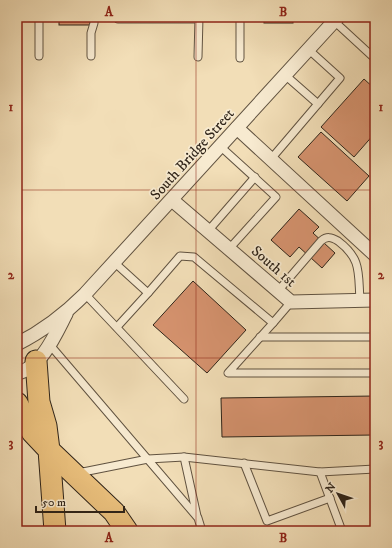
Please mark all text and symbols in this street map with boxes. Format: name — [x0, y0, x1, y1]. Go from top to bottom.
text: A — [104, 4, 114, 20]
text: B — [279, 4, 287, 20]
text: 1 — [9, 99, 14, 115]
text: 1 — [379, 99, 384, 115]
street label: South Bridge Street — [146, 104, 239, 204]
street label: South 1st — [247, 242, 300, 291]
text: 2 — [8, 267, 15, 283]
text: 2 — [378, 267, 385, 283]
text: 3 — [9, 435, 14, 451]
text: 3 — [379, 435, 384, 451]
north arrow — [318, 474, 358, 514]
text: N — [323, 480, 339, 496]
scale bar — [36, 488, 124, 514]
text: 50 m — [42, 495, 66, 510]
text: A — [104, 530, 114, 546]
text: B — [279, 530, 287, 546]

